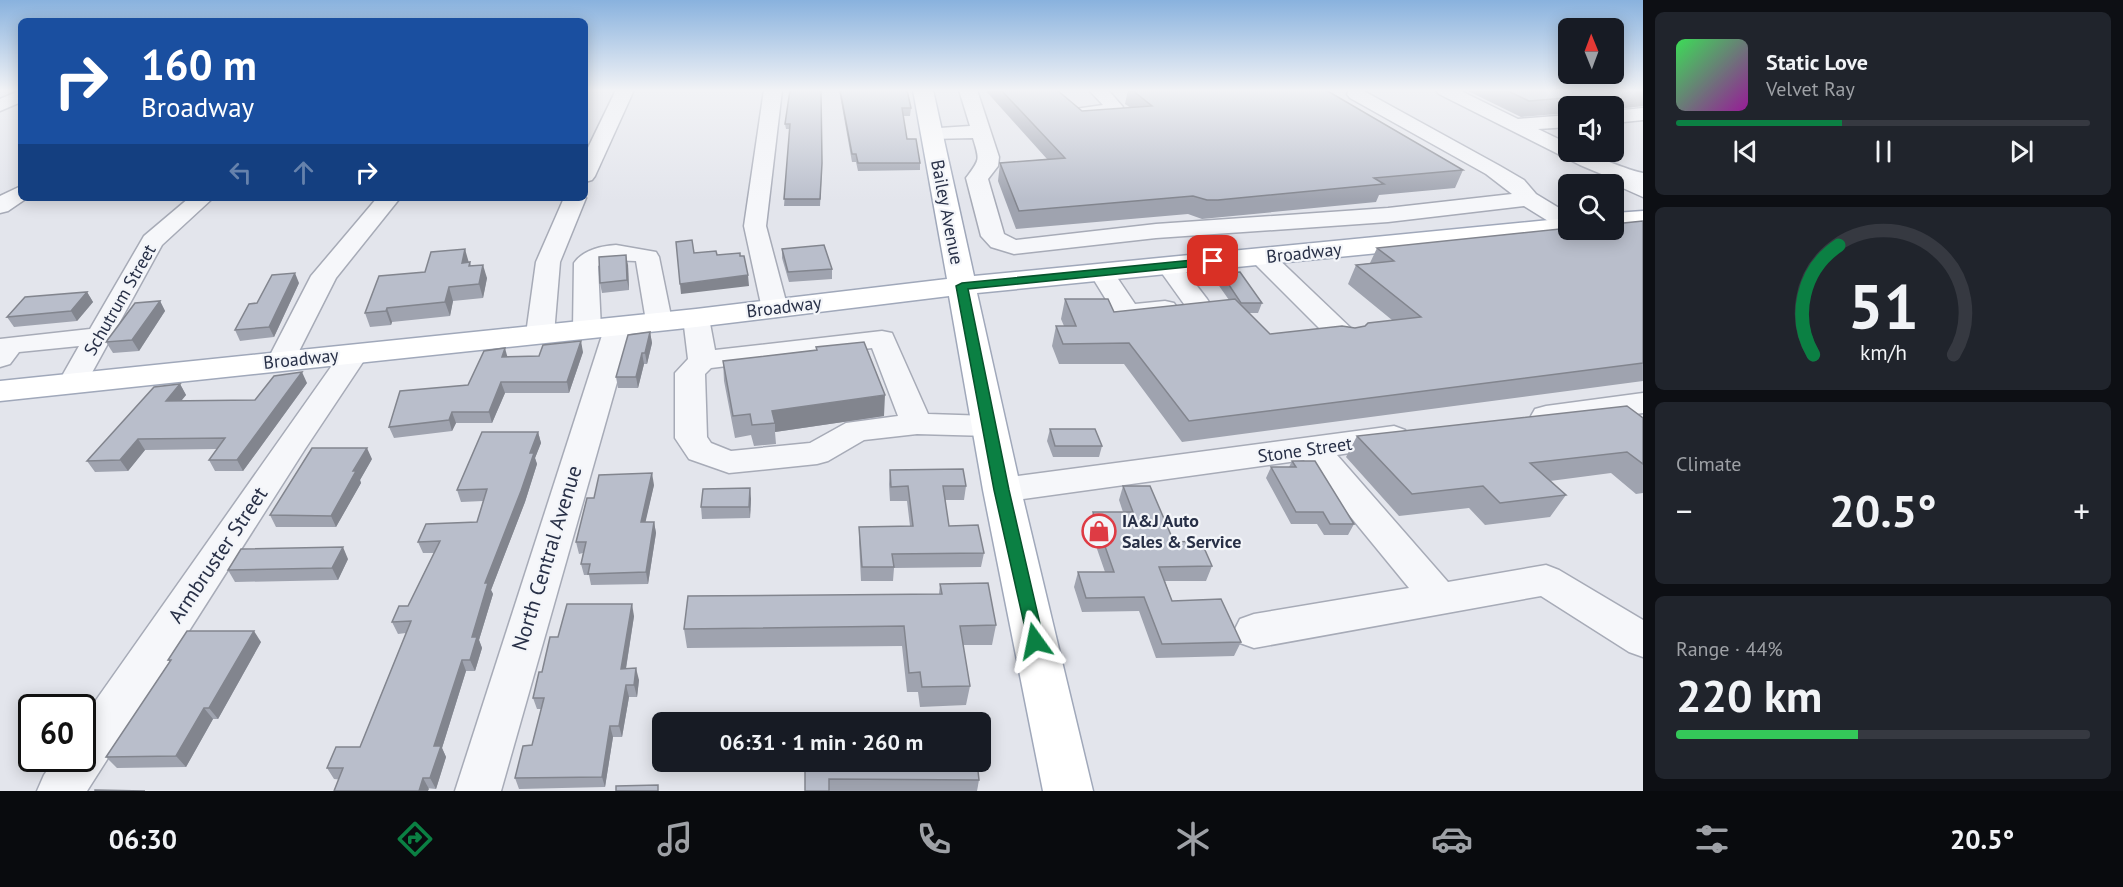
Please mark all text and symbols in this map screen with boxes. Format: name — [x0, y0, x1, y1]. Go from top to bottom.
north arrow — [1558, 18, 1624, 84]
map controls — [1558, 18, 1624, 240]
text: 160 m — [141, 37, 257, 92]
icon: right — [42, 42, 120, 120]
text: Static Love — [1766, 48, 1868, 76]
text: Velvet Ray — [1766, 76, 1855, 102]
text: Broadway — [141, 90, 254, 124]
button: sound — [1558, 96, 1624, 162]
icon: previous — [1729, 135, 1762, 168]
icon: pause — [1867, 135, 1900, 168]
icon: next — [2005, 135, 2038, 168]
icon: left — [224, 156, 257, 189]
icon: ahead — [287, 156, 320, 189]
icon: right — [350, 156, 383, 189]
street label: Bailey Avenue — [926, 157, 969, 266]
button: search — [1558, 174, 1624, 240]
pin — [1187, 235, 1238, 286]
street label: Broadway — [1265, 237, 1343, 268]
street label: Schutrum Street — [78, 240, 161, 359]
icon: arrive — [1196, 244, 1229, 277]
text: 51 — [1848, 265, 1918, 346]
street label: Broadway — [745, 290, 823, 323]
text: km/h — [1859, 339, 1906, 367]
street label: Broadway — [262, 343, 340, 374]
street label: Stone Street — [1256, 432, 1354, 467]
text: Climate — [1676, 451, 1742, 477]
street label: North Central Avenue — [506, 462, 588, 654]
street label: Armbruster Street — [162, 481, 273, 628]
text: 20.5° — [1829, 481, 1937, 539]
text: − — [1676, 489, 1693, 532]
text: + — [2073, 489, 2090, 532]
place label: IA&J Auto Sales & Service — [1122, 509, 1241, 553]
shop icon: IA&J Auto Sales & Service — [1081, 513, 1117, 549]
position arrow — [1003, 609, 1067, 673]
text: Range · 44% — [1676, 636, 1783, 662]
text: 220 km — [1676, 666, 1822, 724]
speed limit sign: 60 — [18, 694, 96, 772]
text: 06:31 · 1 min · 260 m — [720, 728, 923, 756]
icon: directions — [394, 818, 436, 860]
icon: music — [654, 818, 696, 860]
icon: phone — [913, 818, 955, 860]
icon: climate — [1172, 818, 1214, 860]
icon: car — [1431, 818, 1473, 860]
icon: filters — [1691, 818, 1733, 860]
text: 06:30 — [109, 822, 177, 856]
text: 20.5° — [1950, 822, 2014, 856]

